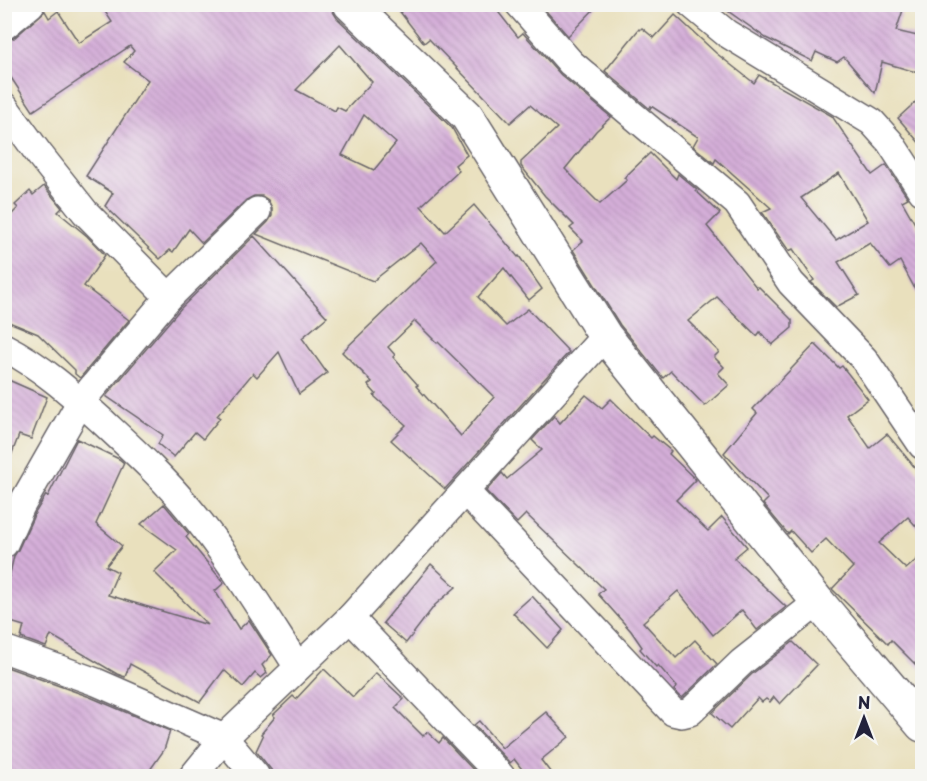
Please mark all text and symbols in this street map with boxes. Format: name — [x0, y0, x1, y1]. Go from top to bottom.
north arrow — [834, 688, 894, 748]
text: N — [858, 690, 870, 714]

